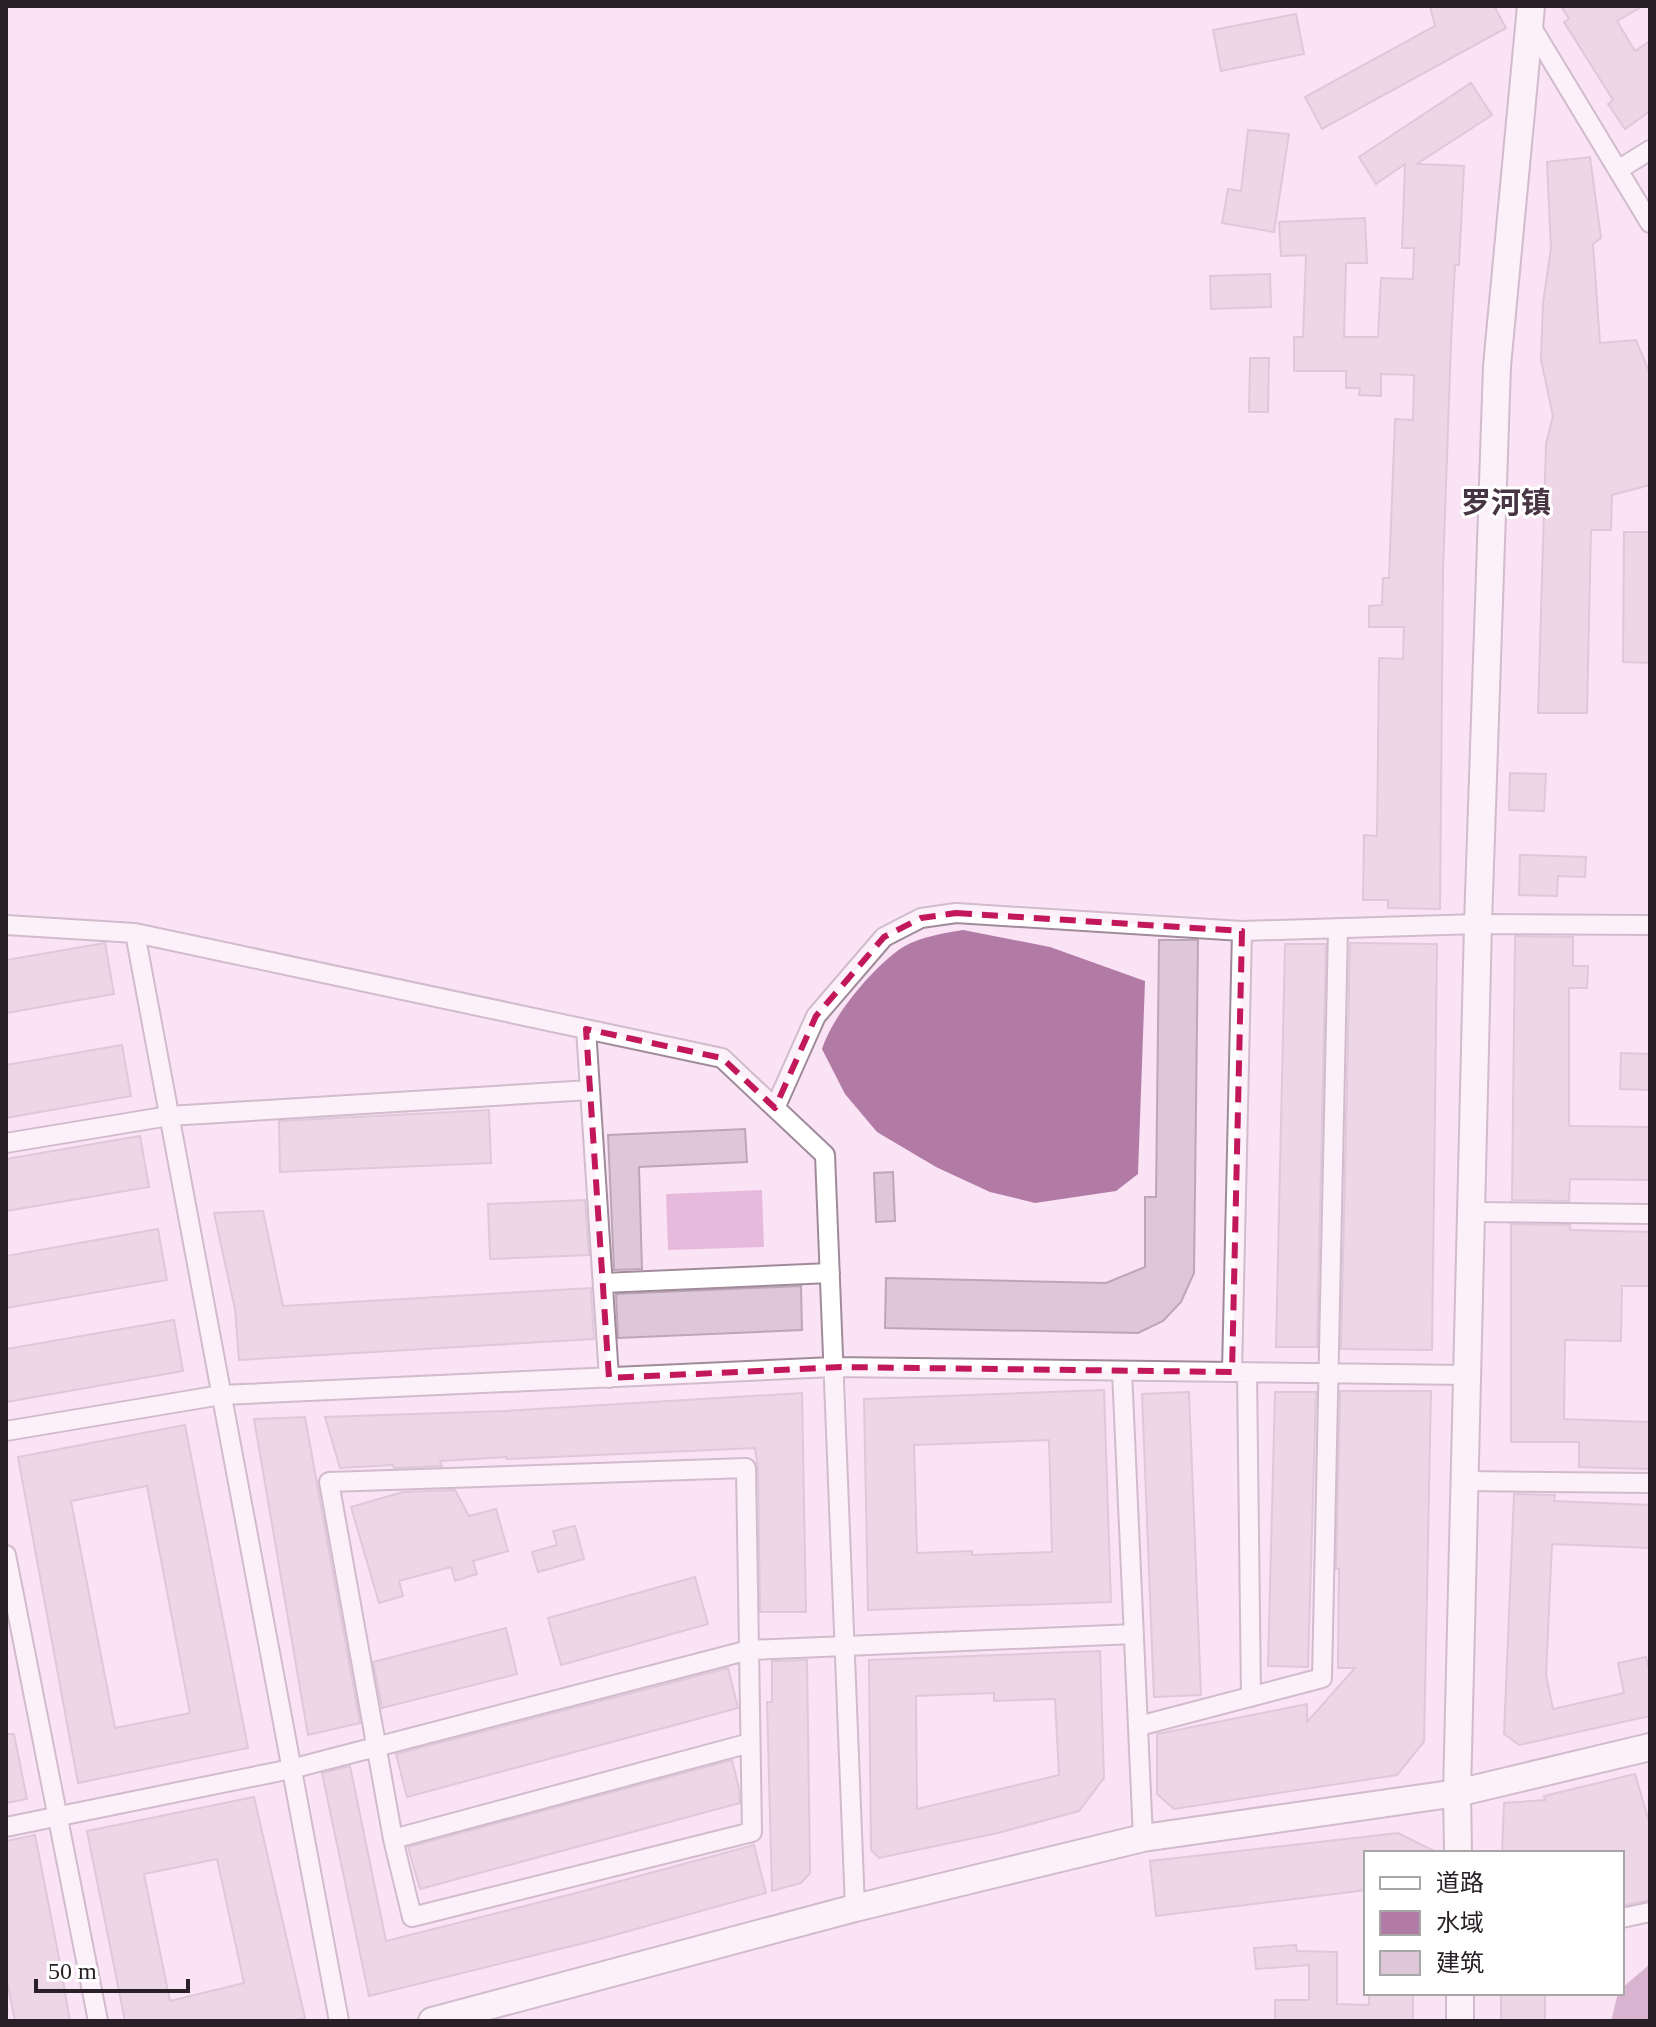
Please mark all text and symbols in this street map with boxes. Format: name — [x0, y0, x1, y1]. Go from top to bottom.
district label: 罗河镇 — [1461, 486, 1551, 519]
legend — [1364, 1851, 1624, 1995]
text: 道路 — [1436, 1870, 1484, 1896]
text: 水域 — [1436, 1910, 1484, 1936]
scale bar — [36, 1943, 188, 1993]
text: 建筑 — [1436, 1950, 1484, 1976]
text: 50 m — [48, 1958, 97, 1984]

